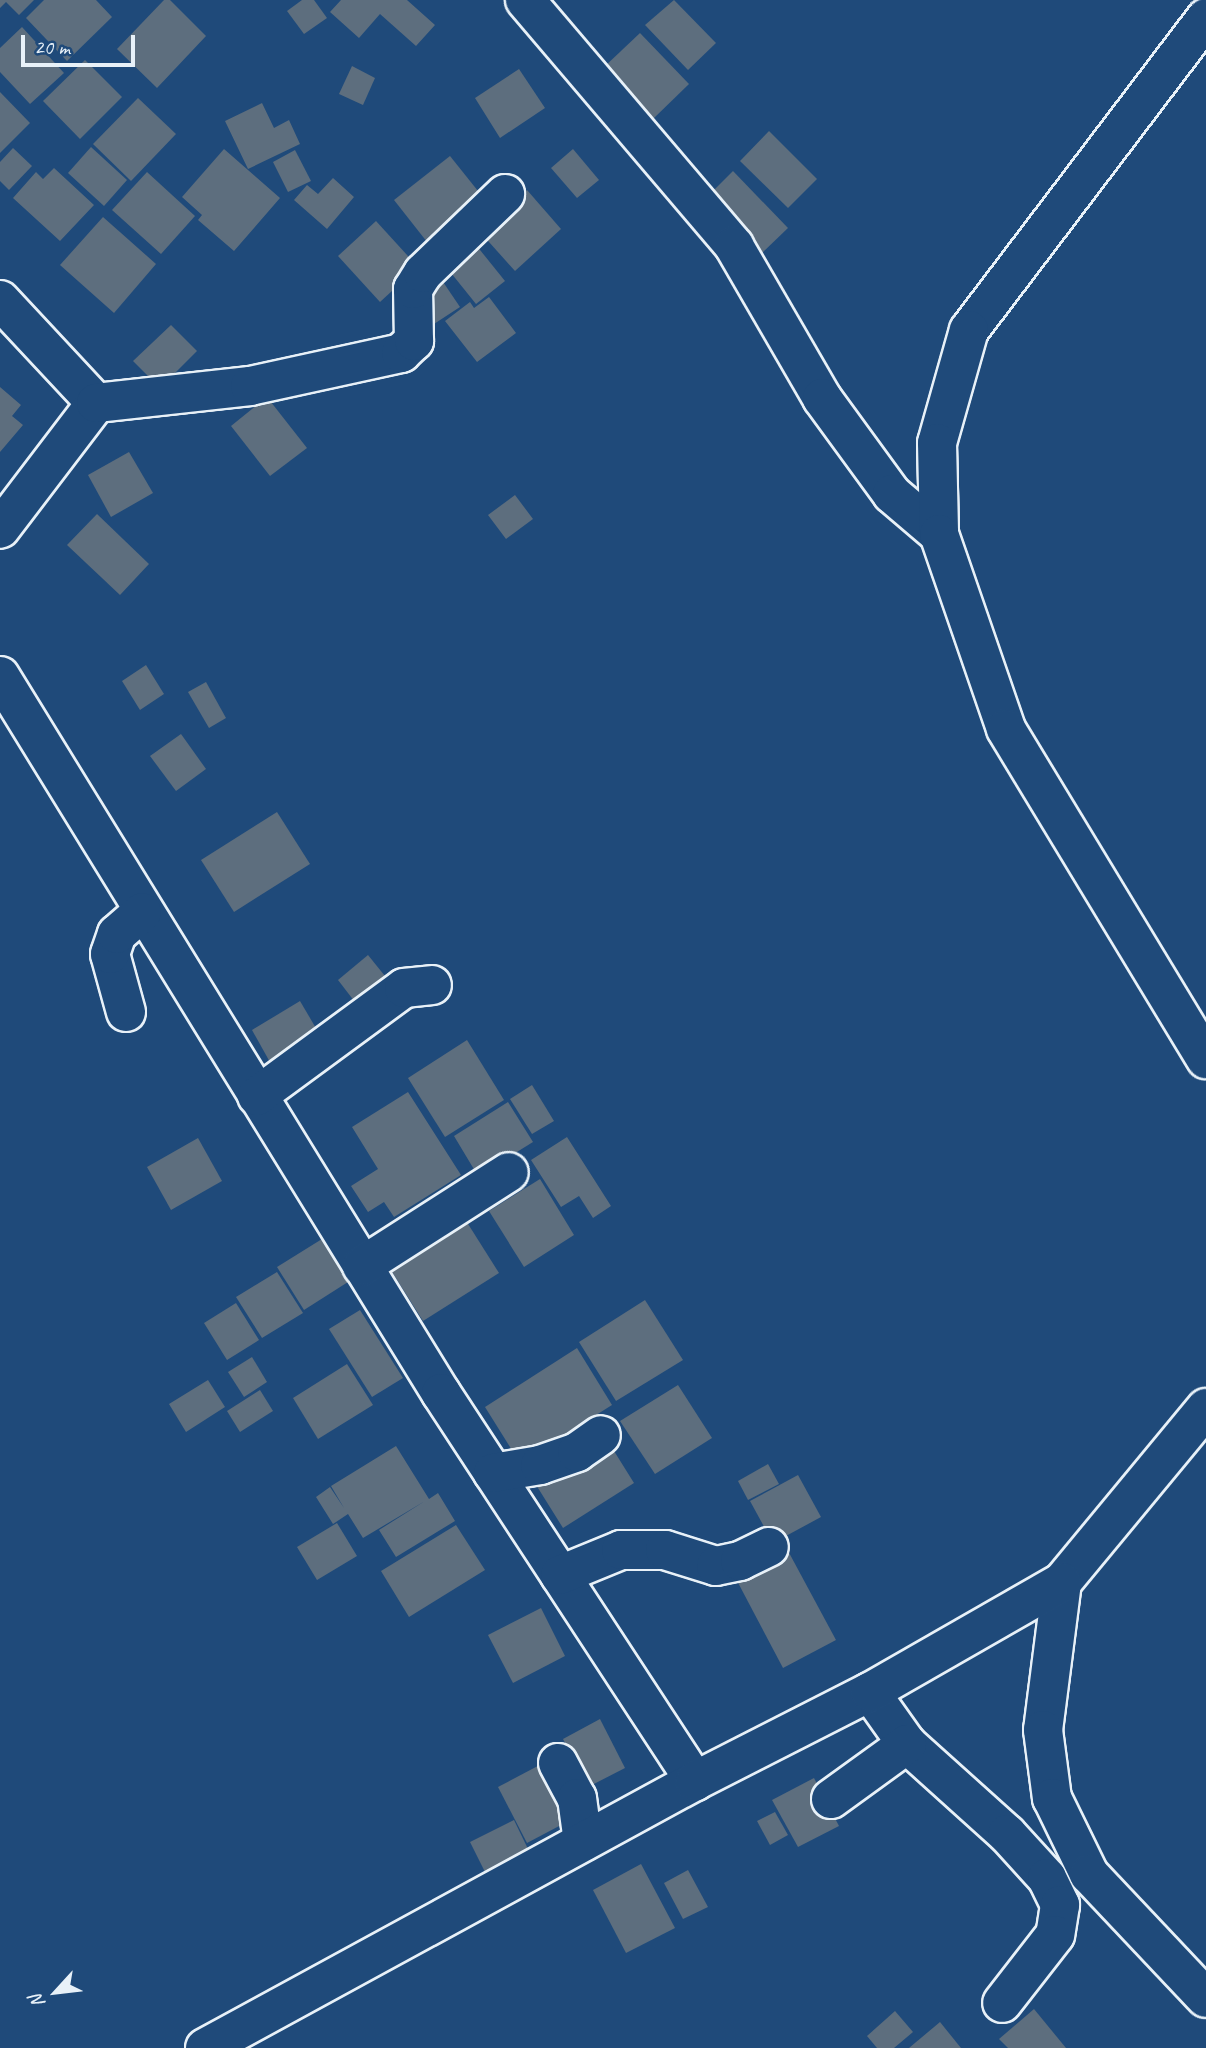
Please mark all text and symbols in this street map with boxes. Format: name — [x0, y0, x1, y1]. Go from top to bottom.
scale bar — [24, 21, 138, 65]
text: 20 m — [34, 34, 70, 60]
north arrow — [21, 1957, 91, 2027]
text: N — [24, 1991, 51, 2012]

